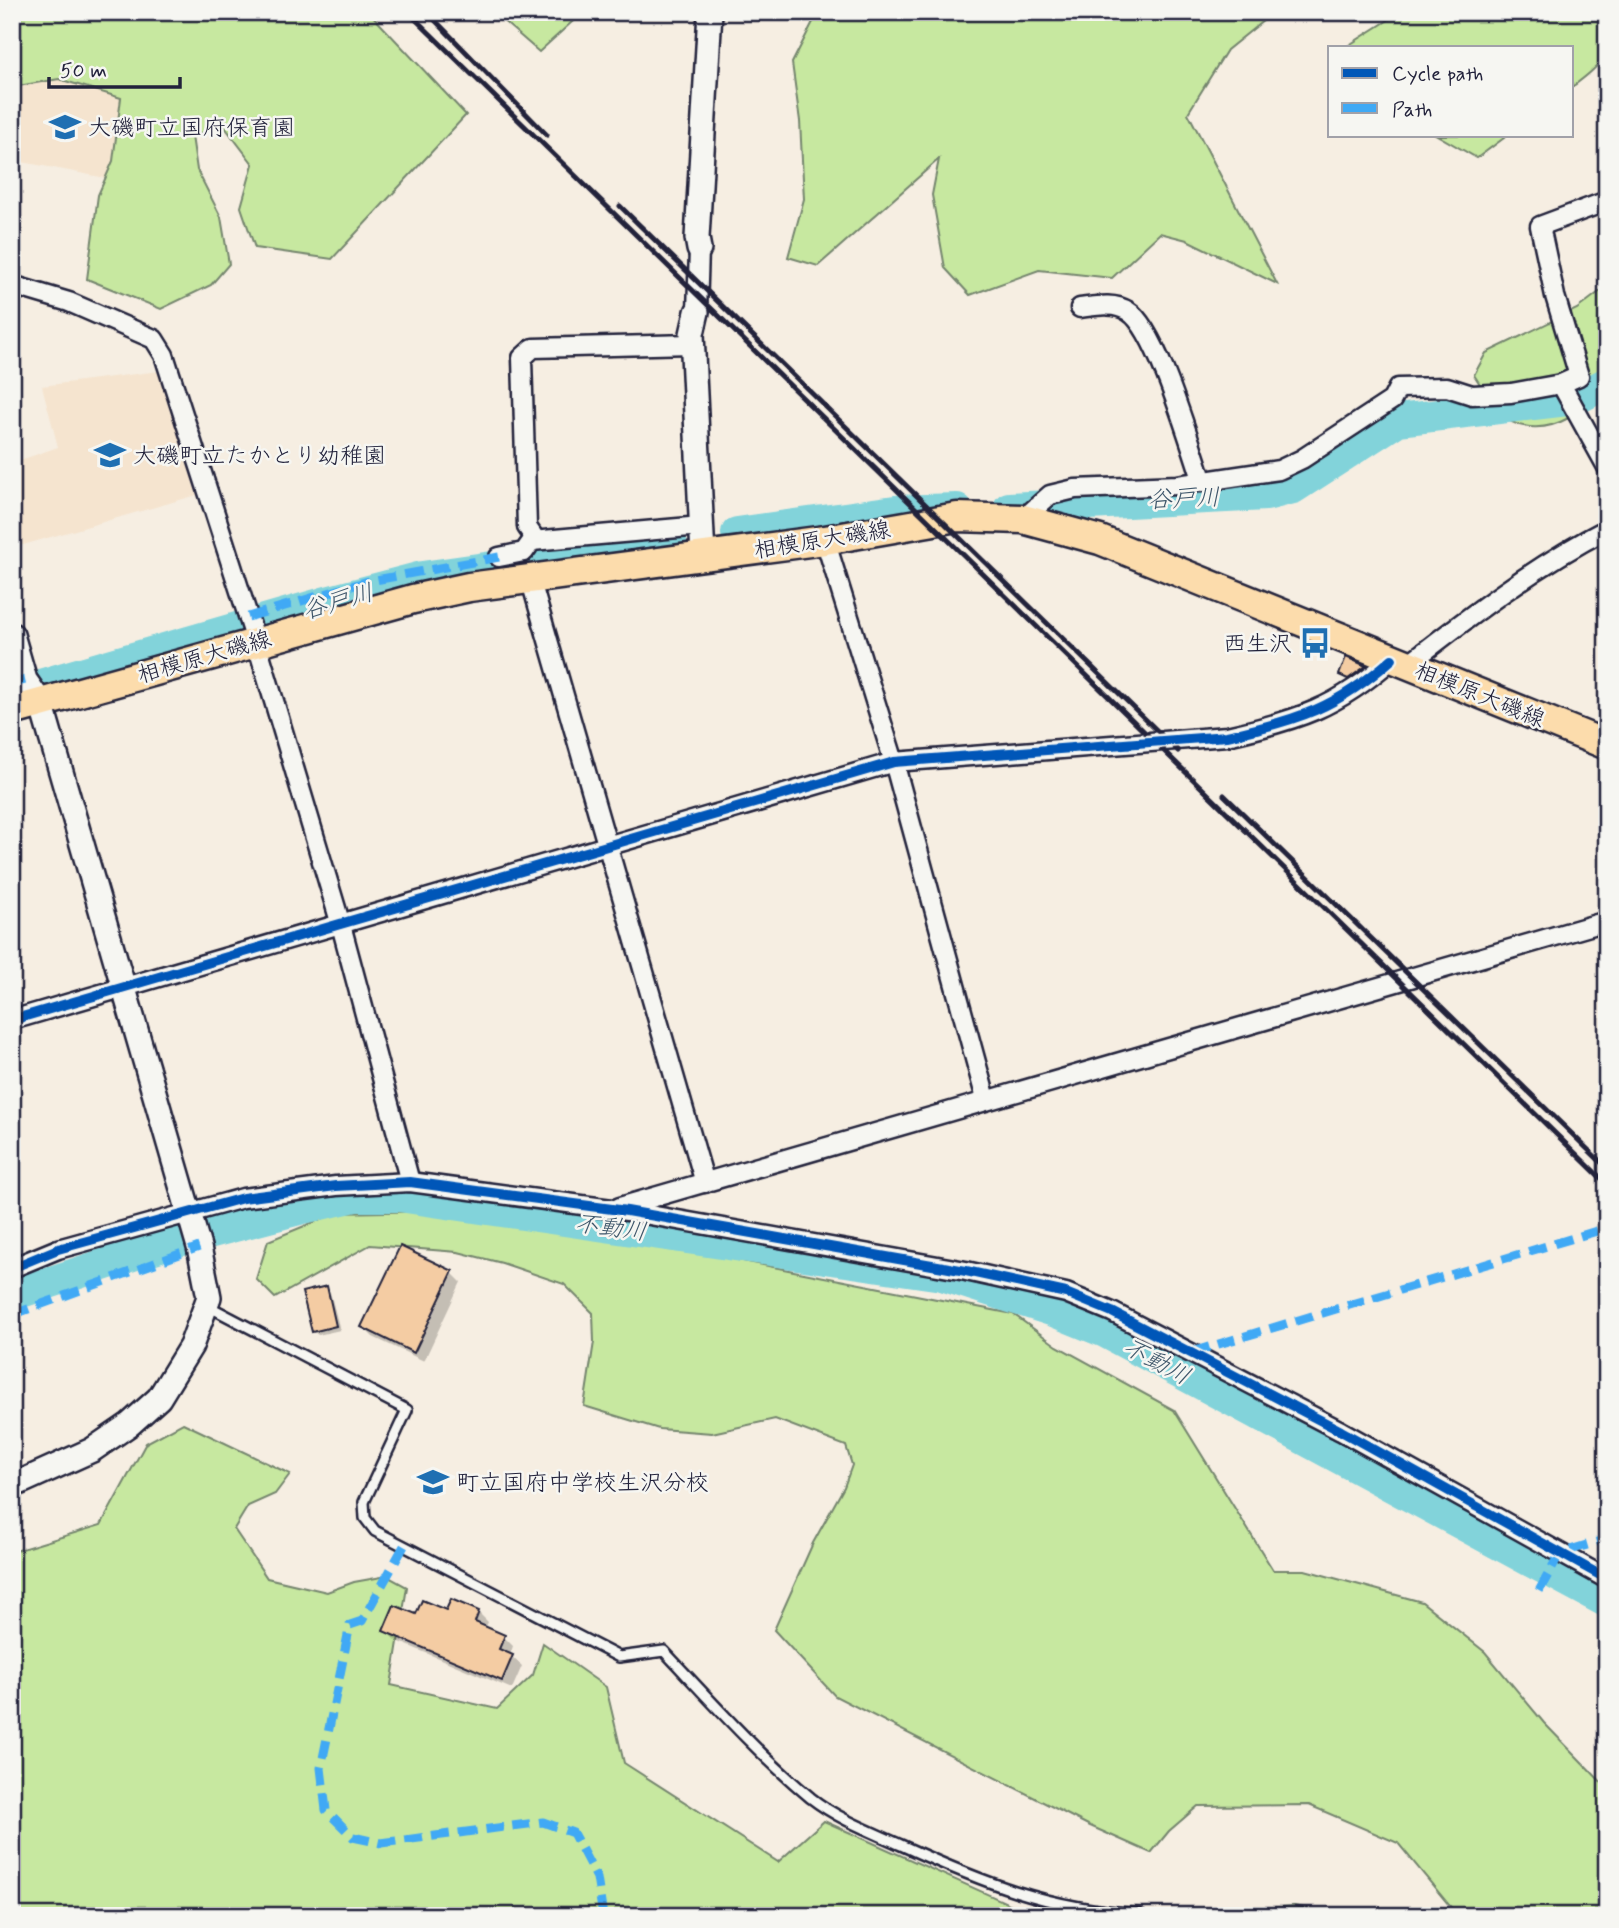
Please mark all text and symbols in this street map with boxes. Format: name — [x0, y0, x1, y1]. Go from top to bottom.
scale bar — [49, 46, 180, 90]
legend — [1328, 46, 1574, 136]
text: 50 m — [60, 57, 107, 85]
text: Cycle path — [1392, 60, 1483, 88]
text: Path — [1392, 96, 1432, 124]
school or university icon: 大磯町立国府保育園 — [48, 110, 82, 144]
place label: 大磯町立国府保育園 — [88, 114, 295, 144]
school or university icon: 大磯町立たかとり幼稚園 — [93, 438, 127, 472]
place label: 大磯町立たかとり幼稚園 — [133, 442, 386, 472]
water label: 谷戸川 — [1148, 483, 1221, 516]
street label: 相模原大磯線 — [752, 515, 893, 567]
water label: 谷戸川 — [300, 578, 377, 627]
street label: 相模原大磯線 — [134, 624, 275, 691]
bus stop icon: 西生沢 — [1298, 626, 1332, 660]
place label: 西生沢 — [1223, 630, 1292, 660]
street label: 相模原大磯線 — [1410, 656, 1549, 736]
water label: 不動川 — [573, 1208, 649, 1249]
water label: 不動川 — [1117, 1332, 1195, 1393]
school or university icon: 町立国府中学校生沢分校 — [416, 1465, 450, 1499]
place label: 町立国府中学校生沢分校 — [456, 1469, 709, 1499]

